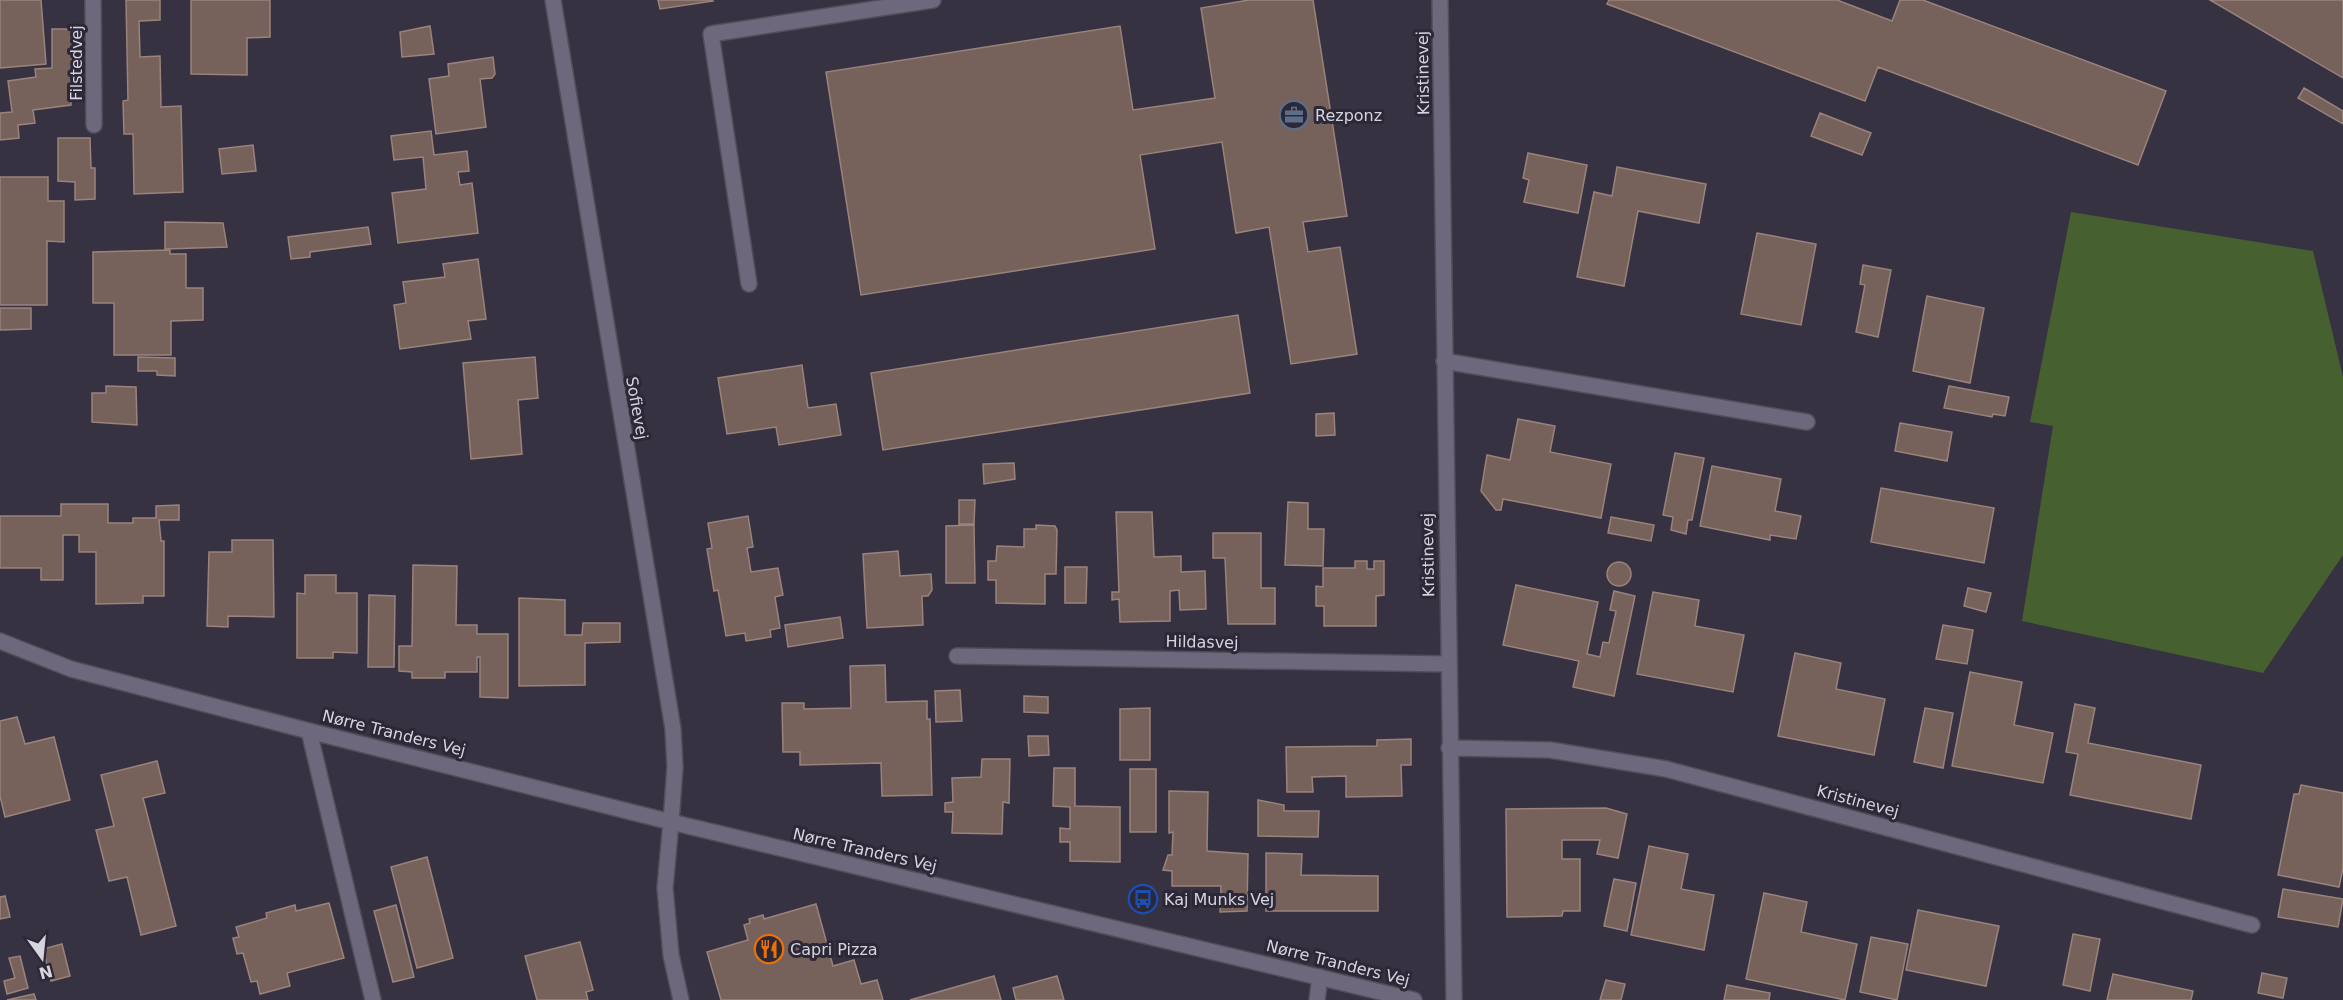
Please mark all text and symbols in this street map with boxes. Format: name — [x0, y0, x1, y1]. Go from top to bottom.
street label: Filstedvej — [67, 25, 86, 101]
street label: Kristinevej — [1413, 31, 1433, 115]
office icon: Rezponz — [1278, 99, 1310, 131]
place label: Rezponz — [1315, 106, 1382, 125]
street label: Sofievej — [622, 375, 652, 441]
street label: Kristinevej — [1418, 513, 1438, 597]
street label: Hildasvej — [1165, 632, 1239, 652]
street label: Nørre Tranders Vej — [320, 706, 468, 760]
street label: Kristinevej — [1815, 781, 1901, 821]
street label: Nørre Tranders Vej — [791, 824, 939, 876]
bus stop icon: Kaj Munks Vej — [1127, 883, 1159, 915]
place label: Kaj Munks Vej — [1164, 890, 1274, 909]
north arrow — [12, 928, 72, 988]
restaurant icon: Capri Pizza — [753, 933, 785, 965]
street label: Nørre Tranders Vej — [1264, 936, 1412, 990]
place label: Capri Pizza — [790, 940, 878, 959]
text: N — [37, 961, 55, 983]

